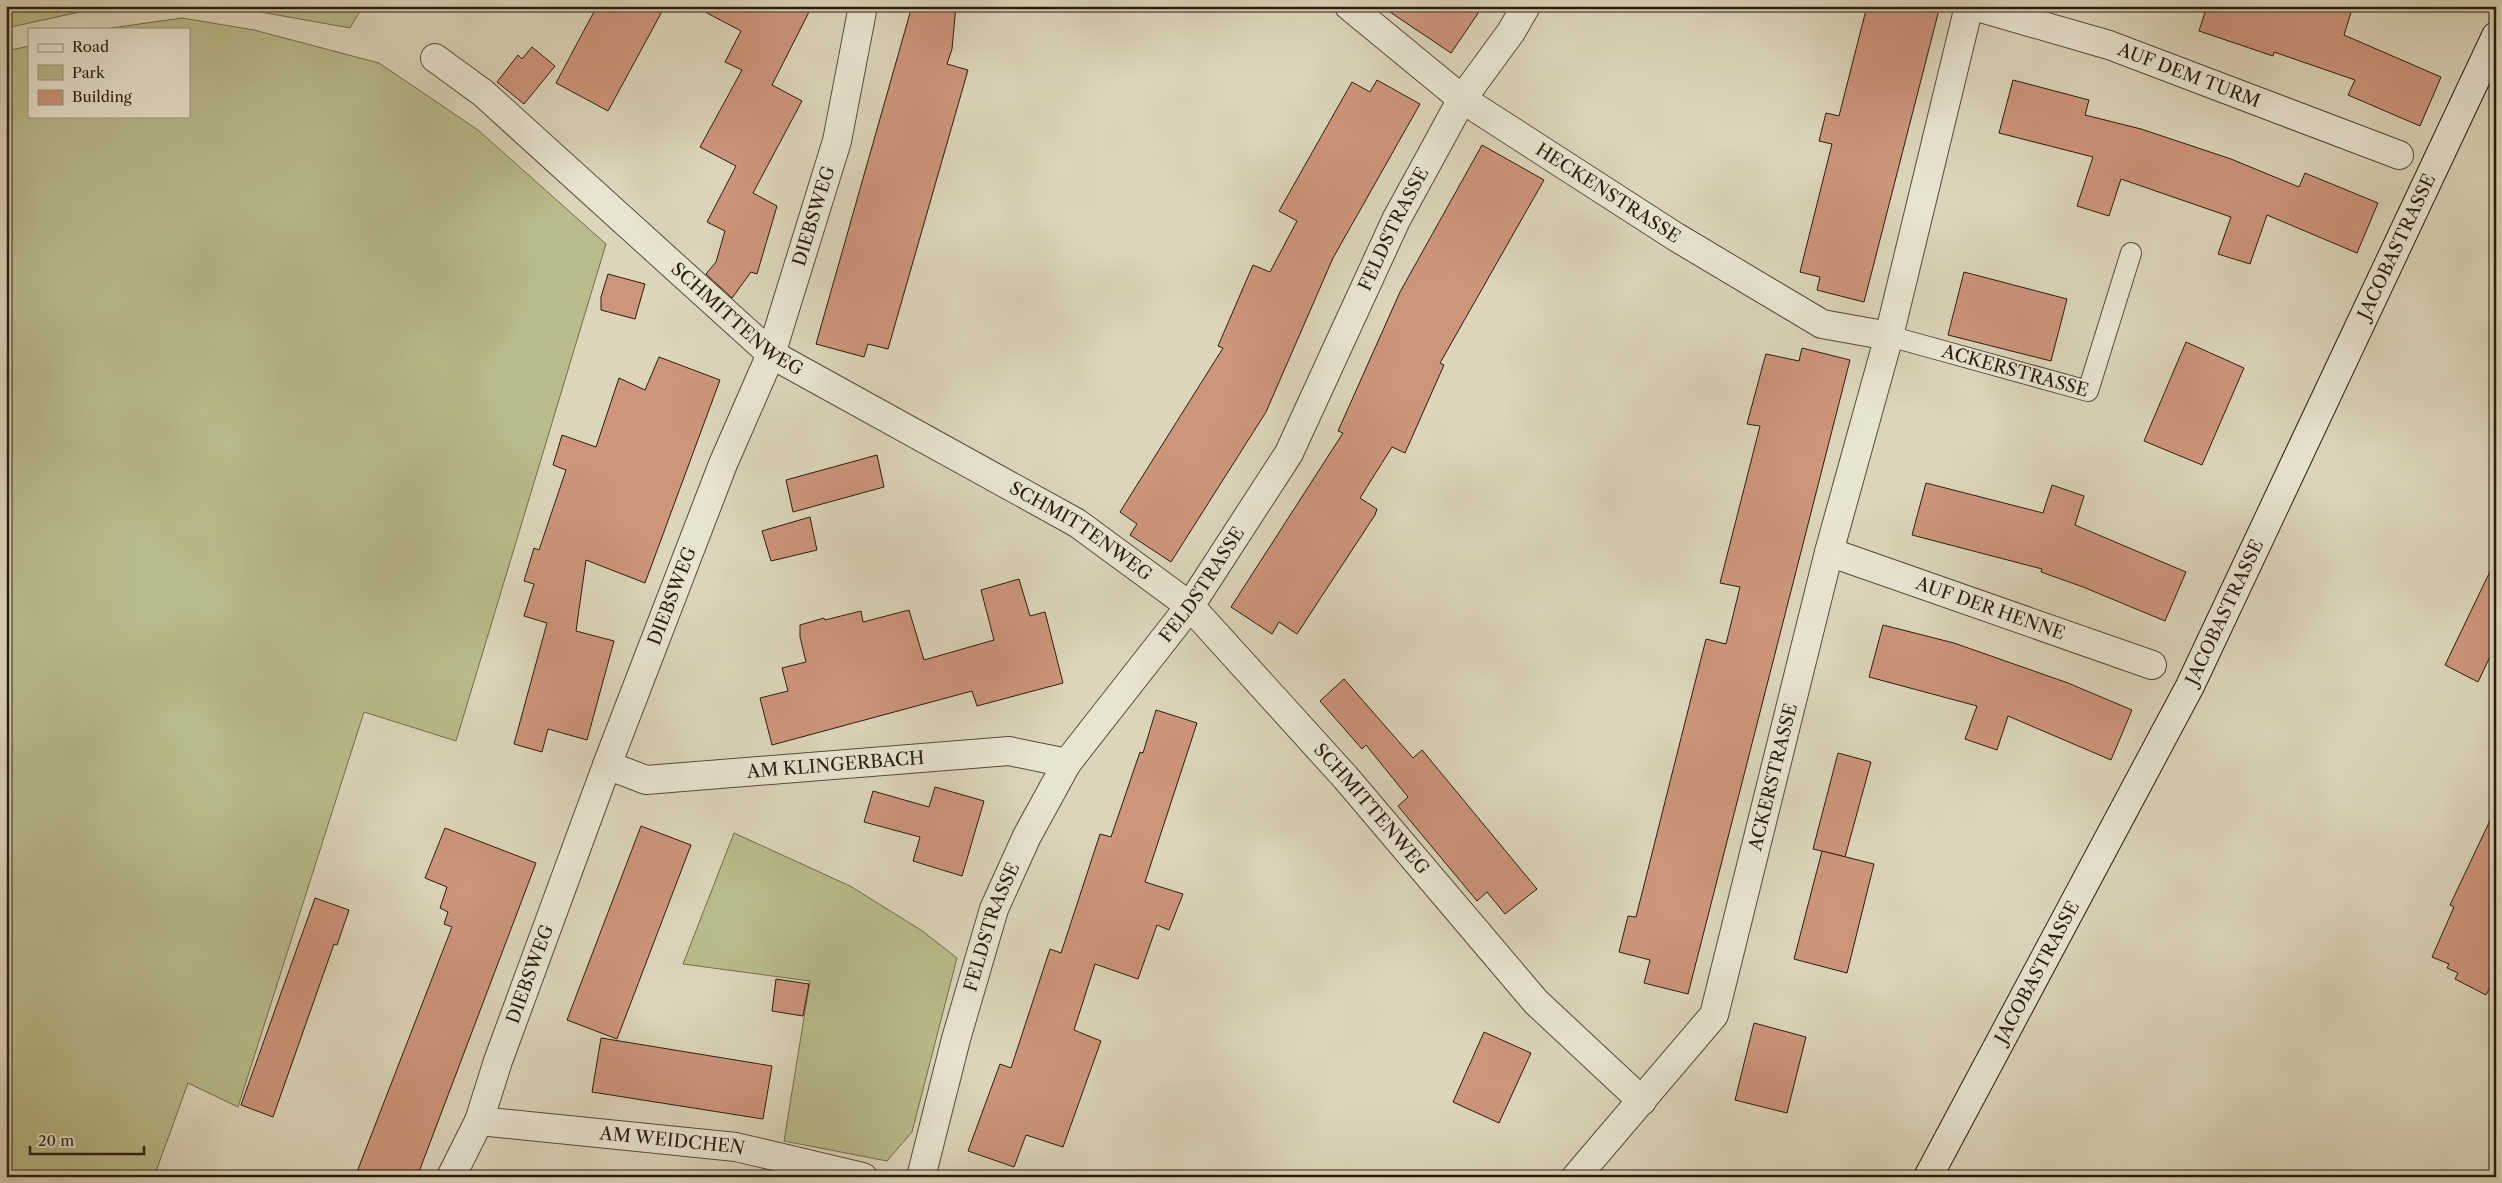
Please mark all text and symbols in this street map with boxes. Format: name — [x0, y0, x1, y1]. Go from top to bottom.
legend — [28, 28, 190, 118]
text: Road — [72, 37, 109, 56]
street label: AUF DEM TURM — [2114, 38, 2263, 112]
text: Park — [72, 63, 106, 82]
text: Building — [72, 87, 132, 106]
street label: HECKENSTRASSE — [1531, 138, 1684, 248]
street label: DIEBSWEG — [788, 163, 840, 269]
street label: FELDSTRASSE — [1354, 163, 1434, 294]
street label: JACOBASTRASSE — [2352, 170, 2440, 326]
street label: SCHMITTENWEG — [667, 258, 807, 381]
street label: ACKERSTRASSE — [1939, 340, 2091, 402]
street label: SCHMITTENWEG — [1005, 477, 1157, 586]
street label: FELDSTRASSE — [1155, 523, 1249, 647]
street label: JACOBASTRASSE — [2180, 536, 2268, 691]
street label: DIEBSWEG — [643, 543, 701, 648]
street label: AUF DER HENNE — [1912, 572, 2068, 645]
street label: ACKERSTRASSE — [1744, 701, 1802, 854]
street label: SCHMITTENWEG — [1309, 739, 1434, 879]
street label: AM KLINGERBACH — [745, 747, 925, 783]
street label: FELDSTRASSE — [959, 859, 1025, 994]
street label: JACOBASTRASSE — [1989, 897, 2084, 1050]
street label: DIEBSWEG — [502, 921, 558, 1027]
street label: AM WEIDCHEN — [597, 1122, 747, 1160]
scale bar — [30, 1123, 144, 1155]
text: 20 m — [38, 1131, 74, 1150]

